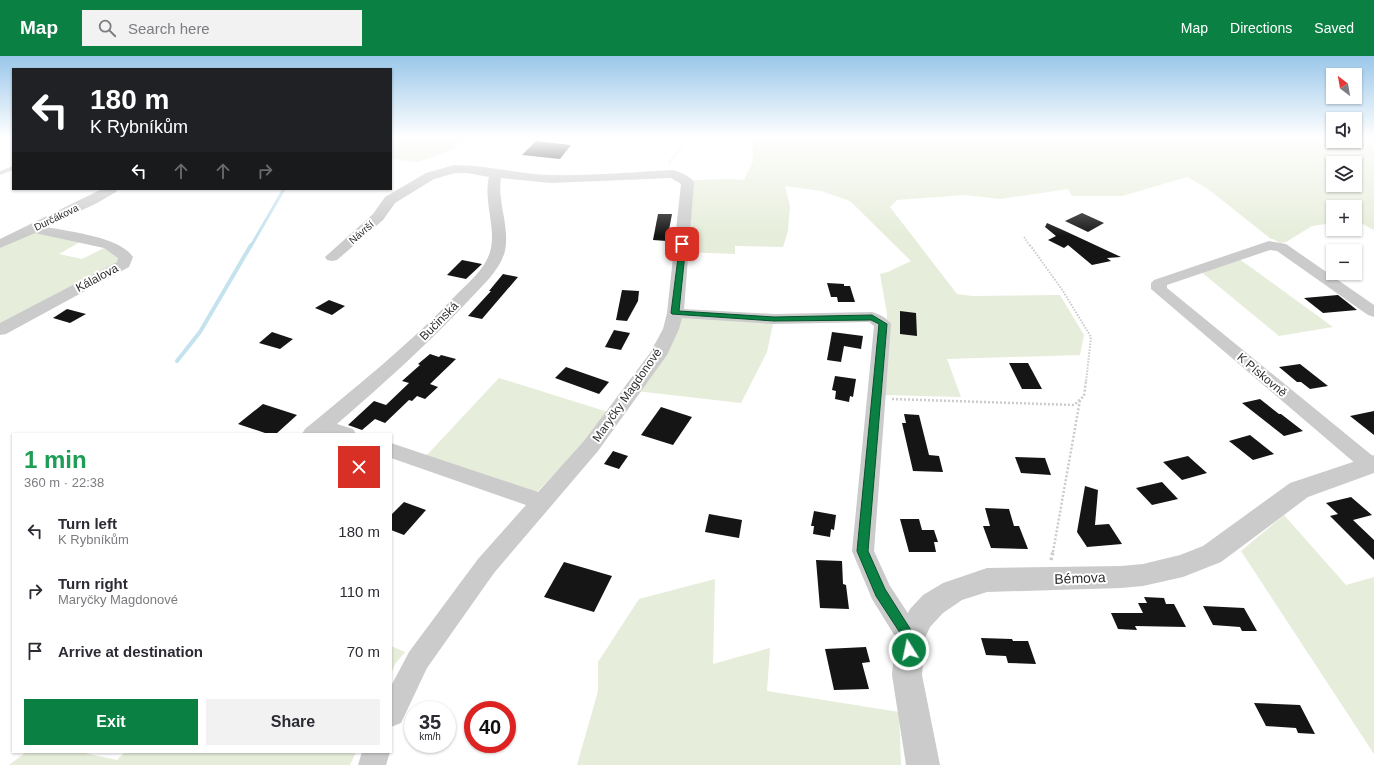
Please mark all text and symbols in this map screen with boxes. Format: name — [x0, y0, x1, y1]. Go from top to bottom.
search box — [82, 10, 362, 46]
text: Map — [20, 17, 58, 38]
icon: search — [96, 17, 118, 39]
text: Search here — [128, 20, 210, 37]
text: Map — [1181, 20, 1208, 36]
text: Directions — [1230, 20, 1292, 36]
text: Saved — [1314, 20, 1354, 36]
north arrow — [1326, 68, 1362, 104]
map controls — [1326, 68, 1362, 280]
icon: left — [24, 84, 76, 136]
text: 180 m — [90, 84, 169, 115]
button: sound — [1326, 112, 1362, 148]
text: K Rybníkům — [90, 117, 188, 137]
button: layers — [1326, 156, 1362, 192]
icon: left — [128, 160, 150, 182]
icon: ahead — [170, 160, 192, 182]
icon: ahead — [212, 160, 234, 182]
icon: right — [254, 160, 276, 182]
button: + — [1326, 200, 1362, 236]
street label: Durčákova — [32, 202, 80, 233]
street label: Návrší — [347, 219, 376, 246]
pin — [665, 227, 699, 261]
icon: arrive — [671, 233, 693, 255]
button: − — [1326, 244, 1362, 280]
street label: Kálalova — [73, 261, 121, 295]
street label: Bučinská — [417, 299, 461, 343]
street label: Maryčky Magdonové — [590, 345, 665, 444]
street label: K Pískovně — [1234, 350, 1290, 400]
text: 1 min — [24, 446, 87, 473]
button: close — [338, 446, 380, 488]
text: 360 m · 22:38 — [24, 475, 104, 490]
text: Turn left — [58, 515, 117, 532]
icon: left — [24, 520, 46, 542]
text: 180 m — [338, 523, 380, 540]
text: K Rybníkům — [58, 532, 129, 547]
street label: Bémova — [1054, 569, 1106, 587]
text: Turn right — [58, 575, 128, 592]
icon: right — [24, 580, 46, 602]
text: 110 m — [339, 583, 380, 600]
text: Maryčky Magdonové — [58, 592, 178, 607]
position arrow — [888, 629, 930, 671]
icon: arrive — [24, 640, 46, 662]
text: Arrive at destination — [58, 643, 203, 660]
text: 70 m — [347, 643, 380, 660]
button: Exit — [24, 699, 198, 745]
button: Share — [206, 699, 380, 745]
speed limit sign: 40 — [464, 701, 516, 753]
text: 35 — [419, 711, 441, 733]
text: km/h — [419, 731, 441, 742]

